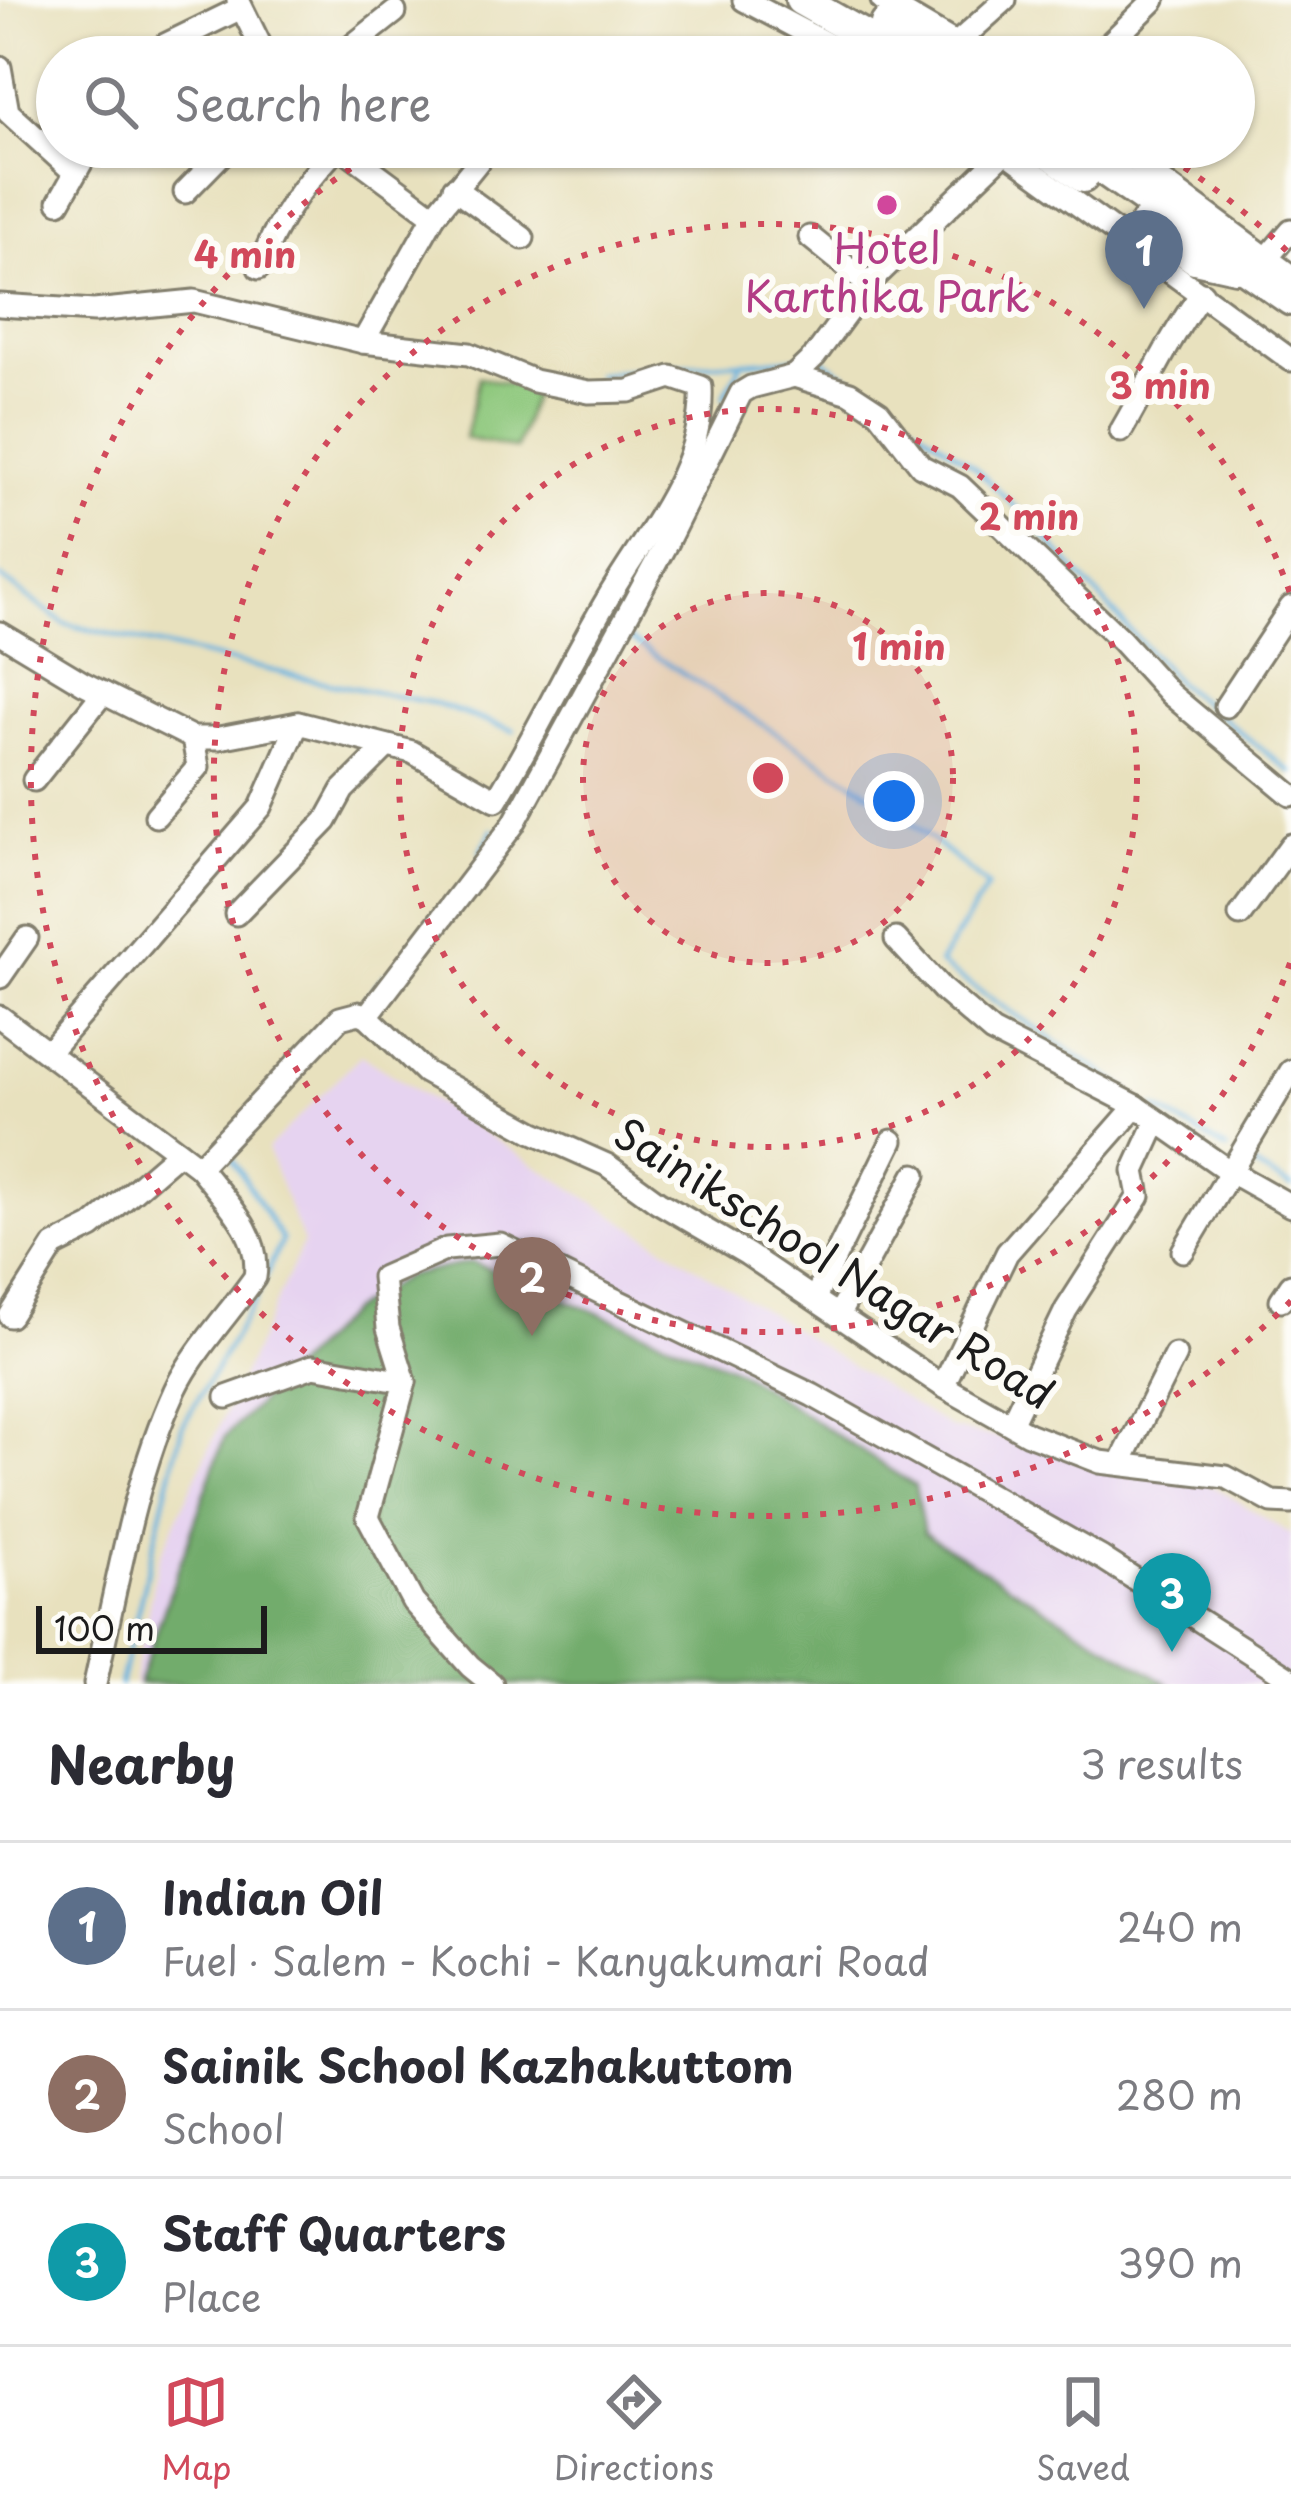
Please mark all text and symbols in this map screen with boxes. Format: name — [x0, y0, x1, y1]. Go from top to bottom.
search box — [36, 36, 1255, 168]
text: Search here — [174, 68, 431, 136]
icon: search — [78, 69, 144, 135]
marker: Hotel Karthika Park — [874, 192, 900, 218]
pin: 1 — [1105, 210, 1183, 309]
place label: Hotel Karthika Park — [744, 215, 1030, 326]
text: 4 min — [194, 226, 296, 280]
text: 3 min — [1109, 357, 1211, 411]
text: 2 min — [979, 488, 1079, 542]
text: 1 min — [852, 618, 946, 672]
centre of rings — [747, 757, 789, 799]
your location — [864, 771, 924, 831]
street label: Sainikschool Nagar Road — [603, 1101, 1068, 1423]
pin: 2 — [493, 1237, 571, 1336]
pin: 3 — [1133, 1553, 1211, 1652]
scale bar — [36, 1600, 267, 1653]
text: 100 m — [54, 1602, 155, 1652]
text: Nearby — [48, 1724, 235, 1801]
text: 3 results — [1080, 1733, 1243, 1792]
text: Indian Oil — [162, 1862, 383, 1930]
text: 1 — [78, 1896, 96, 1955]
text: 240 m — [1117, 1896, 1243, 1955]
text: Fuel · Salem - Kochi - Kanyakumari Road — [162, 1930, 930, 1989]
text: Sainik School Kazhakuttom — [162, 2030, 794, 2098]
text: 2 — [73, 2064, 101, 2123]
text: 280 m — [1116, 2064, 1243, 2123]
text: School — [162, 2098, 285, 2157]
text: Staff Quarters — [162, 2198, 506, 2266]
text: 3 — [74, 2232, 100, 2291]
text: 390 m — [1118, 2232, 1243, 2291]
text: Place — [162, 2266, 262, 2325]
tab: Map — [161, 2369, 232, 2491]
tab: Directions — [554, 2369, 714, 2491]
tab: Saved — [1036, 2369, 1130, 2491]

